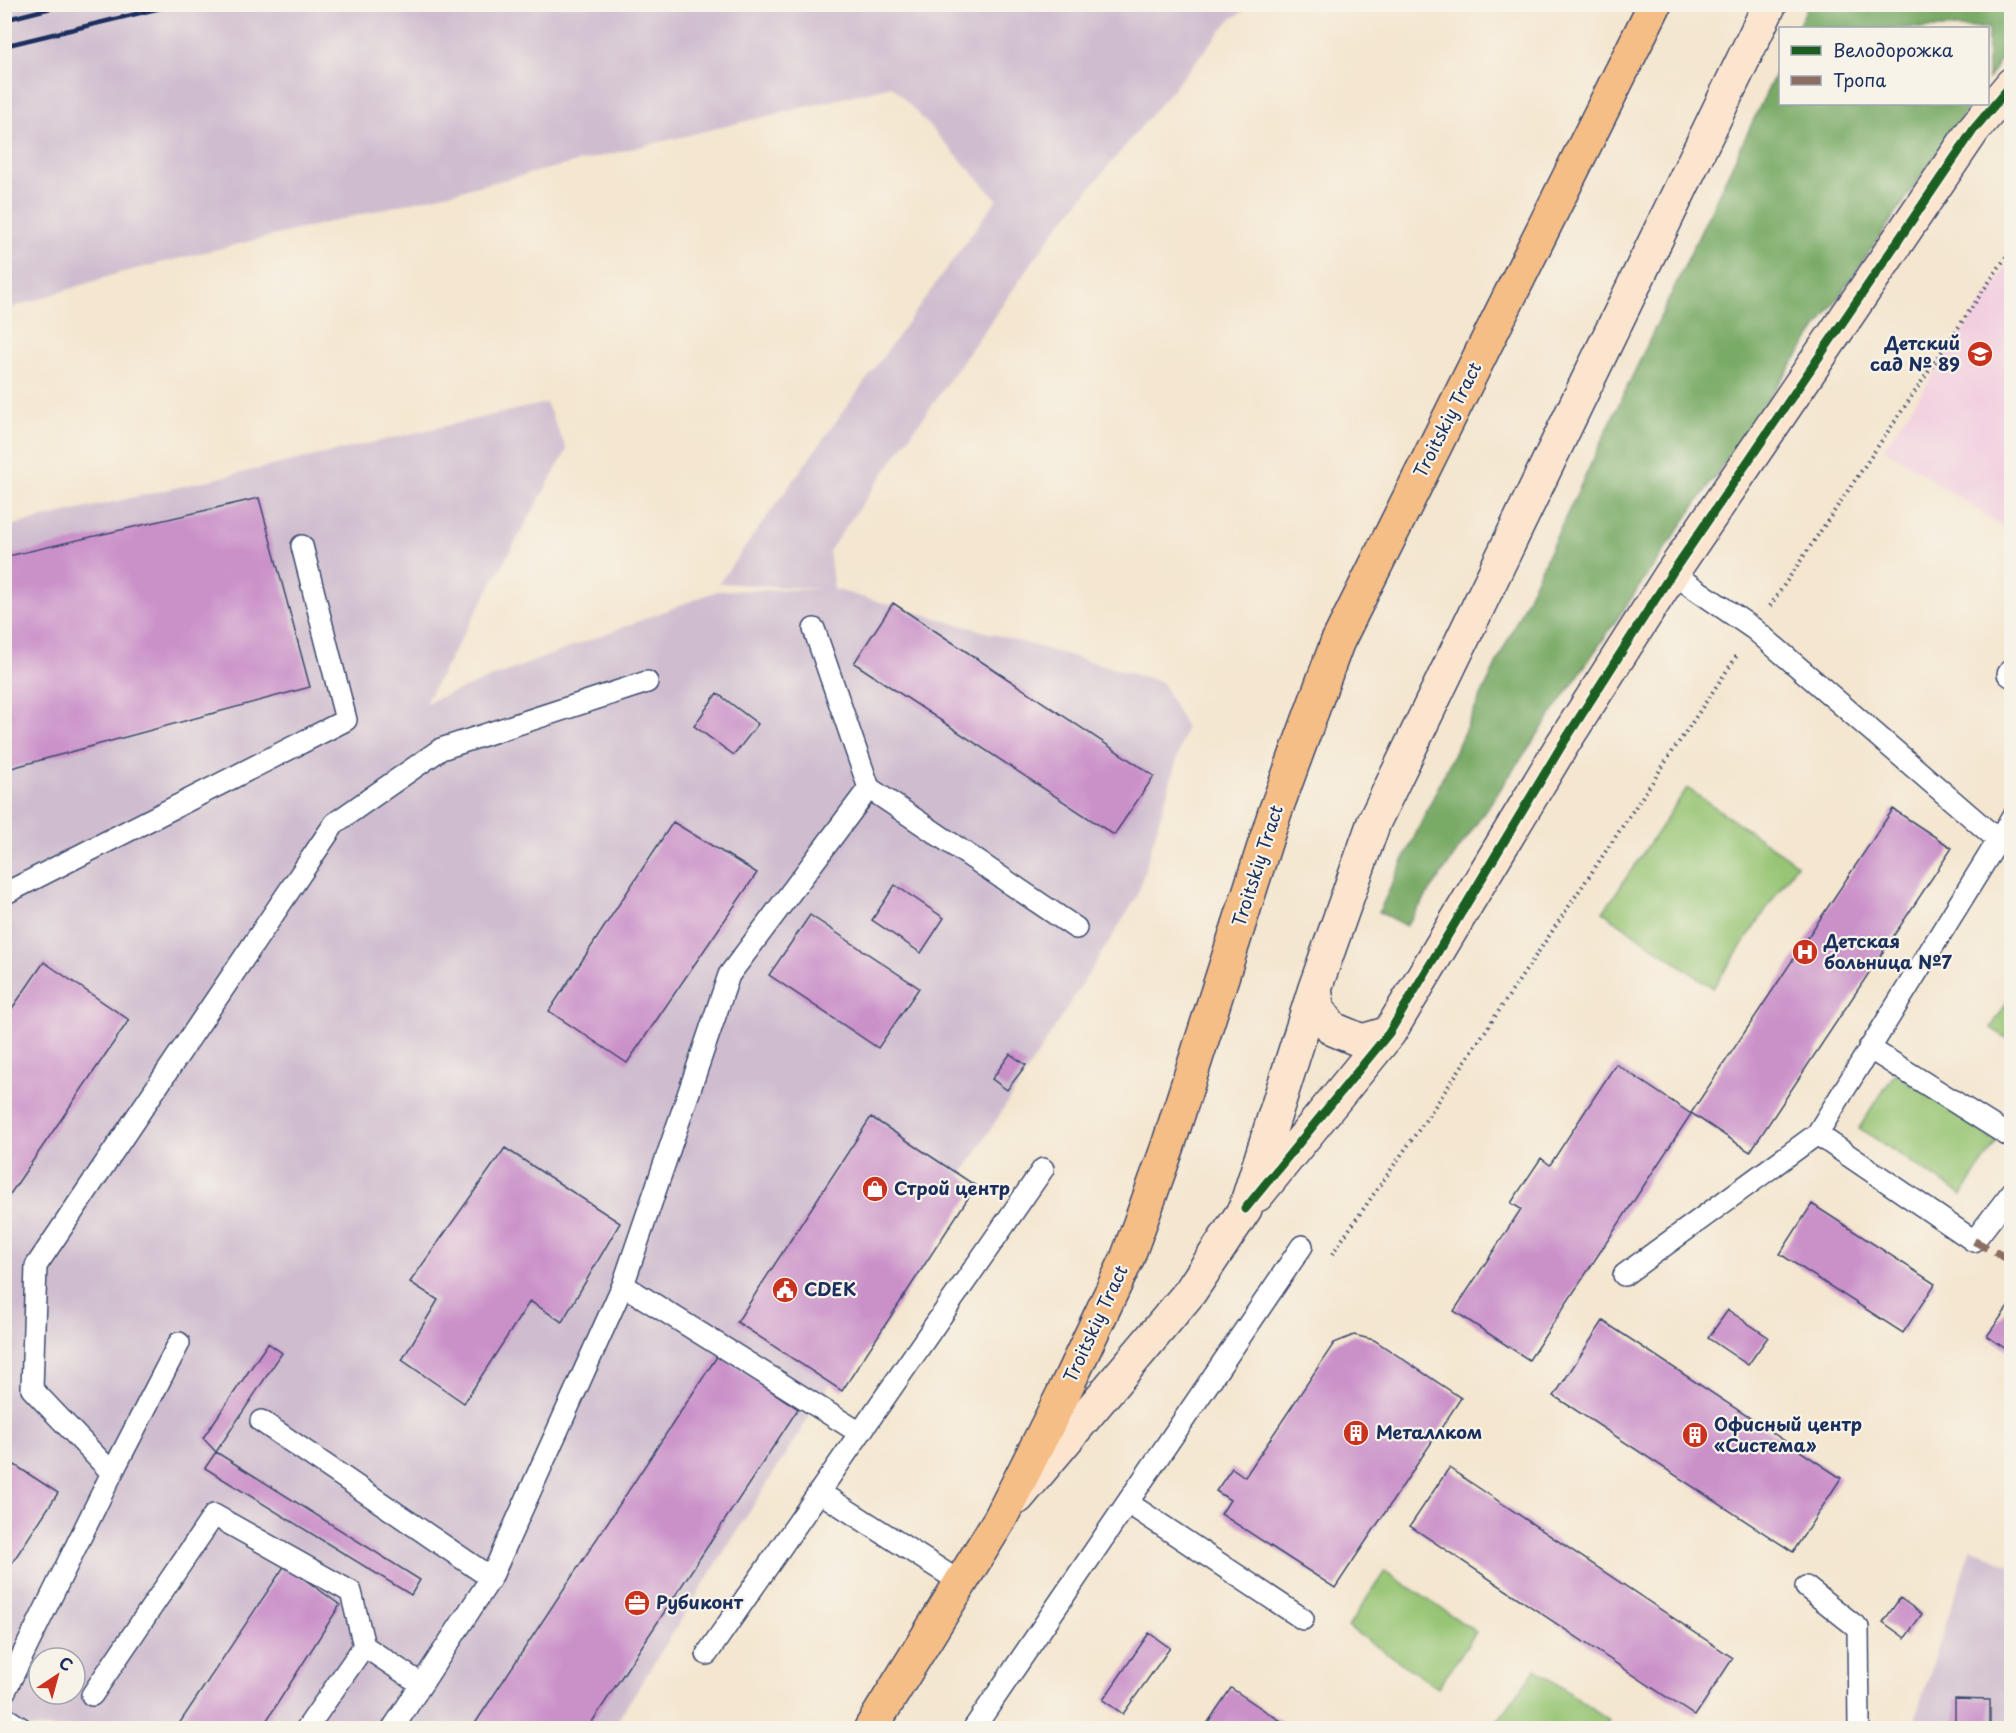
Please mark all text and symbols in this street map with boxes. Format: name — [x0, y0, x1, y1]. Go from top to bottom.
legend — [1779, 27, 1989, 105]
text: Велодорожка — [1833, 36, 1954, 63]
text: Тропа — [1833, 66, 1886, 93]
place label: Детский сад № 89 — [1870, 329, 1960, 377]
school or university icon: Детский сад № 89 — [1965, 339, 1995, 369]
street label: Troitskiy Tract — [1406, 357, 1487, 482]
street label: Troitskiy Tract — [1224, 801, 1289, 930]
place label: Детская больница №7 — [1823, 927, 1953, 975]
hospital icon: Детская больница №7 — [1790, 937, 1820, 967]
shop icon: Строй центр — [860, 1174, 890, 1204]
place label: Строй центр — [894, 1174, 1010, 1201]
street label: Troitskiy Tract — [1056, 1260, 1134, 1386]
public building icon: CDEK — [770, 1275, 800, 1305]
place label: CDEK — [804, 1275, 856, 1302]
place label: Офисный центр «Система» — [1714, 1410, 1862, 1458]
building icon: Металлком — [1341, 1418, 1371, 1448]
place label: Металлком — [1376, 1418, 1482, 1445]
building icon: Офисный центр «Система» — [1680, 1420, 1710, 1450]
office icon: Рубиконт — [622, 1588, 652, 1618]
place label: Рубиконт — [656, 1588, 744, 1615]
north arrow — [27, 1646, 87, 1706]
text: С — [54, 1650, 78, 1676]

